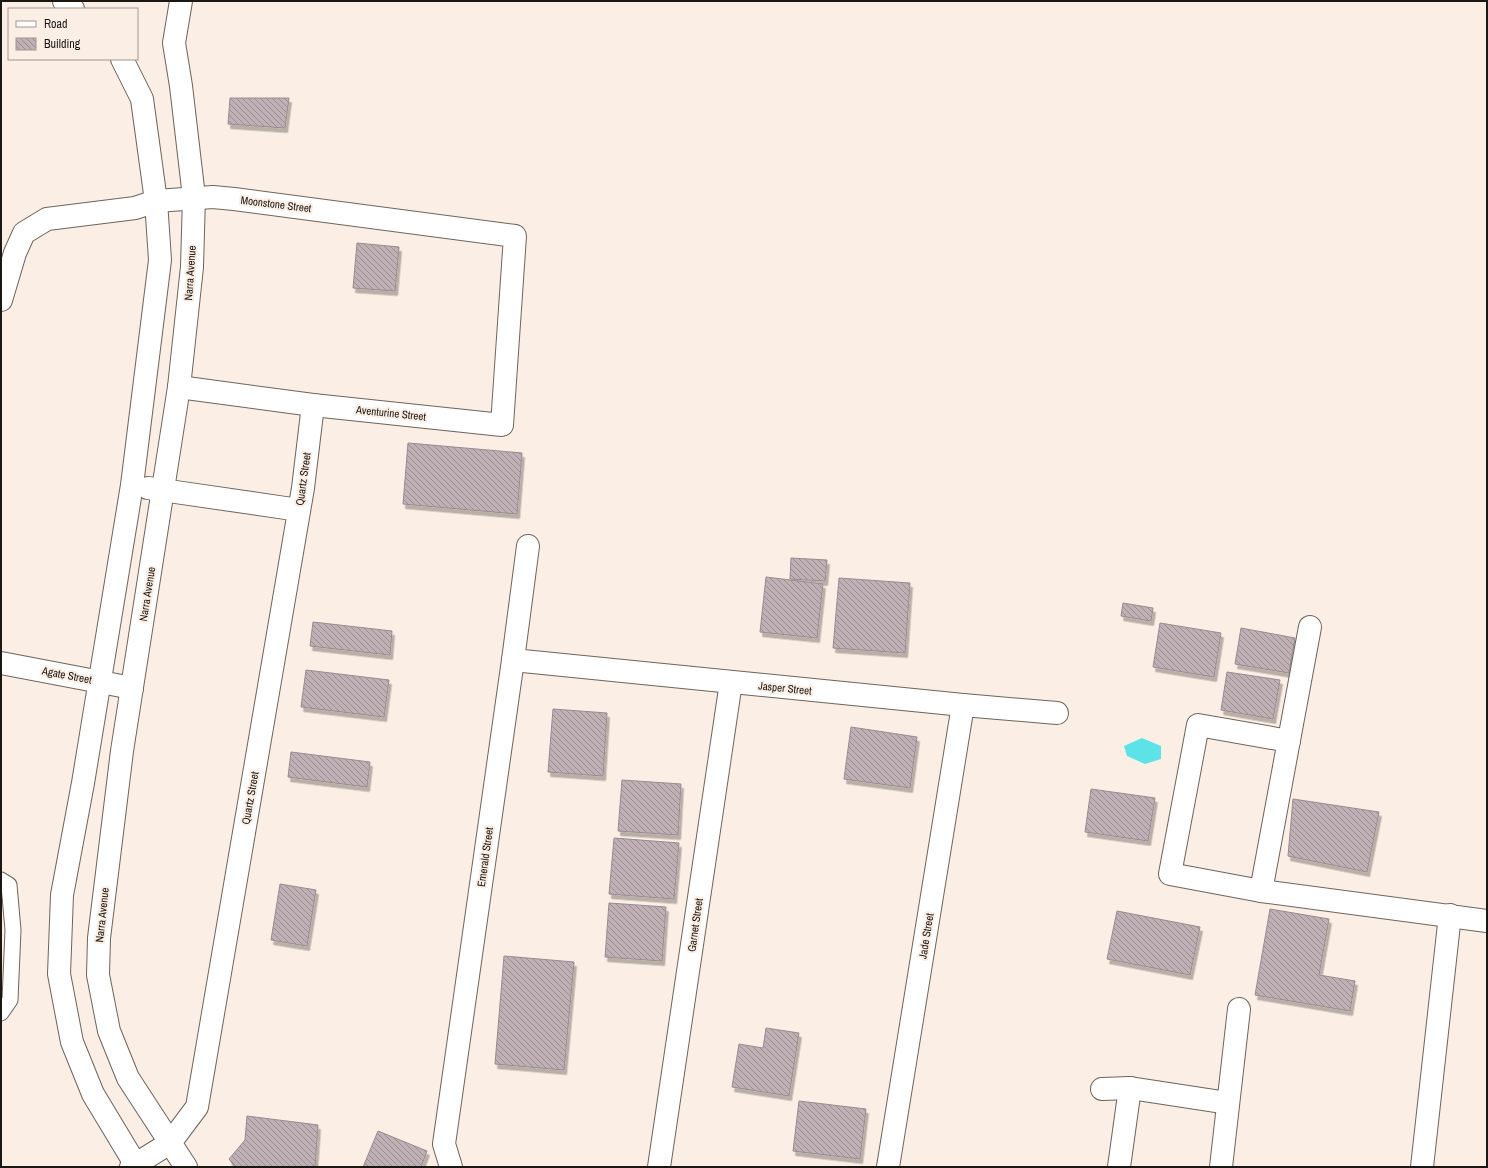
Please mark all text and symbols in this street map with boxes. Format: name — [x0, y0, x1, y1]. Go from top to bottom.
legend — [8, 8, 138, 60]
text: Road — [44, 16, 68, 32]
text: Building — [44, 36, 81, 52]
street label: Moonstone Street — [240, 193, 313, 215]
street label: Narra Avenue — [181, 245, 199, 301]
street label: Aventurine Street — [354, 402, 427, 424]
street label: Quartz Street — [292, 451, 314, 507]
street label: Narra Avenue — [136, 566, 158, 622]
street label: Agate Street — [40, 663, 93, 687]
street label: Jasper Street — [758, 678, 813, 698]
street label: Quartz Street — [238, 770, 262, 826]
street label: Emerald Street — [474, 826, 496, 888]
street label: Narra Avenue — [92, 887, 112, 943]
street label: Garnet Street — [684, 897, 706, 953]
street label: Jade Street — [915, 912, 937, 960]

